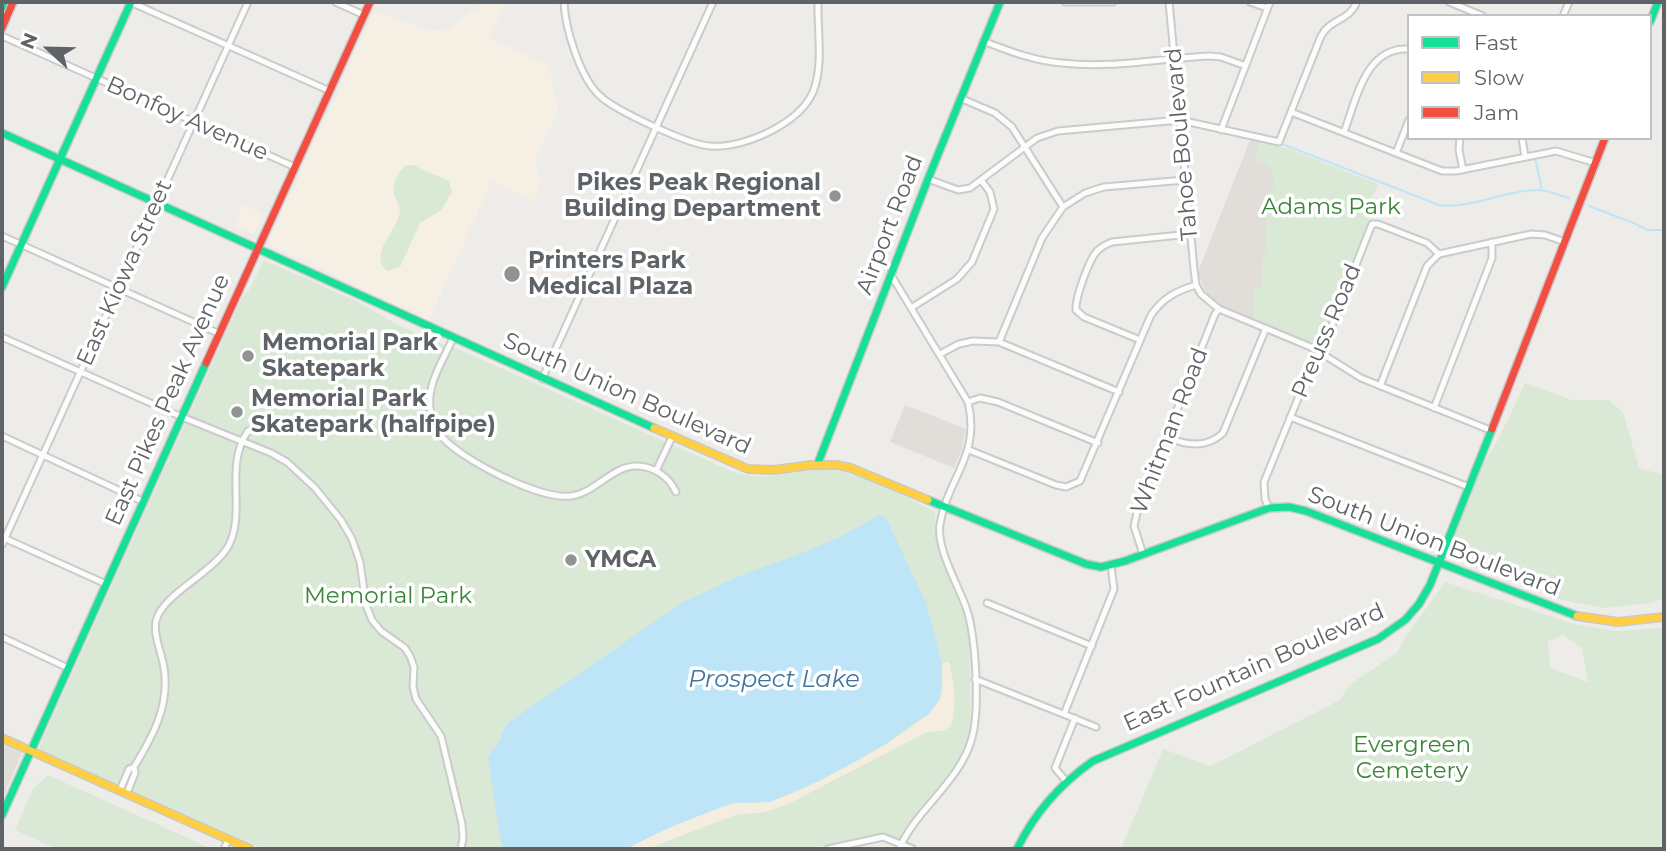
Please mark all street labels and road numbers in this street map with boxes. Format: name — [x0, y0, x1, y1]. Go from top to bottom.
street label: Tahoe Boulevard — [1160, 47, 1204, 241]
street label: Bonfoy Avenue — [102, 71, 272, 167]
street label: Airport Road — [851, 152, 929, 298]
street label: East Kiowa Street — [72, 176, 178, 370]
street label: Preuss Road — [1286, 260, 1368, 402]
street label: East Pikes Peak Avenue — [100, 270, 236, 530]
street label: South Union Boulevard — [499, 327, 755, 461]
street label: Whitman Road — [1126, 344, 1214, 518]
street label: South Union Boulevard — [1304, 481, 1564, 603]
street label: East Fountain Boulevard — [1119, 598, 1389, 738]

